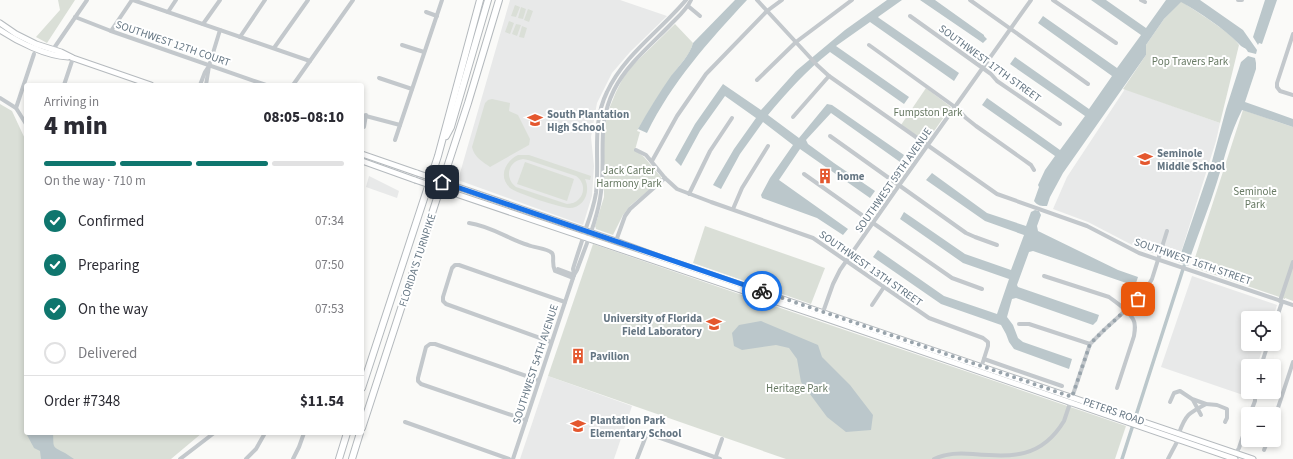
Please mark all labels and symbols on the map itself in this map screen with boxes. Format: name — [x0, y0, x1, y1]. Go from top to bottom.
street label: SOUTHWEST 12TH COURT — [114, 17, 232, 70]
street label: SOUTHWEST 17TH STREET — [936, 21, 1044, 106]
park label: Pop Travers Park — [1152, 54, 1229, 69]
park label: Fumpston Park — [893, 105, 963, 120]
place label: South Plantation High School — [547, 107, 629, 135]
school or university icon: South Plantation High School — [526, 111, 544, 129]
street label: SOUTHWEST 59TH AVENUE — [851, 125, 936, 236]
place label: Seminole Middle School — [1157, 146, 1226, 174]
school or university icon: Seminole Middle School — [1136, 150, 1154, 168]
park label: Jack Carter Harmony Park — [596, 163, 662, 191]
pin — [425, 165, 459, 199]
building icon: home — [816, 167, 834, 185]
place label: home — [837, 169, 865, 184]
park label: Seminole Park — [1233, 184, 1277, 212]
street label: FLORIDA'S TURNPIKE — [395, 211, 440, 309]
street label: SOUTHWEST 13TH STREET — [816, 227, 925, 310]
street label: SOUTHWEST 16TH STREET — [1132, 234, 1254, 289]
courier — [742, 271, 782, 311]
pin — [1121, 282, 1155, 316]
street label: SOUTHWEST 54TH AVENUE — [509, 302, 562, 426]
place label: University of Florida Field Laboratory — [603, 311, 702, 339]
school or university icon: University of Florida Field Laboratory — [705, 315, 723, 333]
building icon: Pavilion — [569, 347, 587, 365]
place label: Pavilion — [590, 349, 629, 364]
park label: Heritage Park — [766, 381, 828, 396]
street label: PETERS ROAD — [1081, 394, 1147, 429]
place label: Plantation Park Elementary School — [590, 413, 682, 441]
school or university icon: Plantation Park Elementary School — [569, 417, 587, 435]

